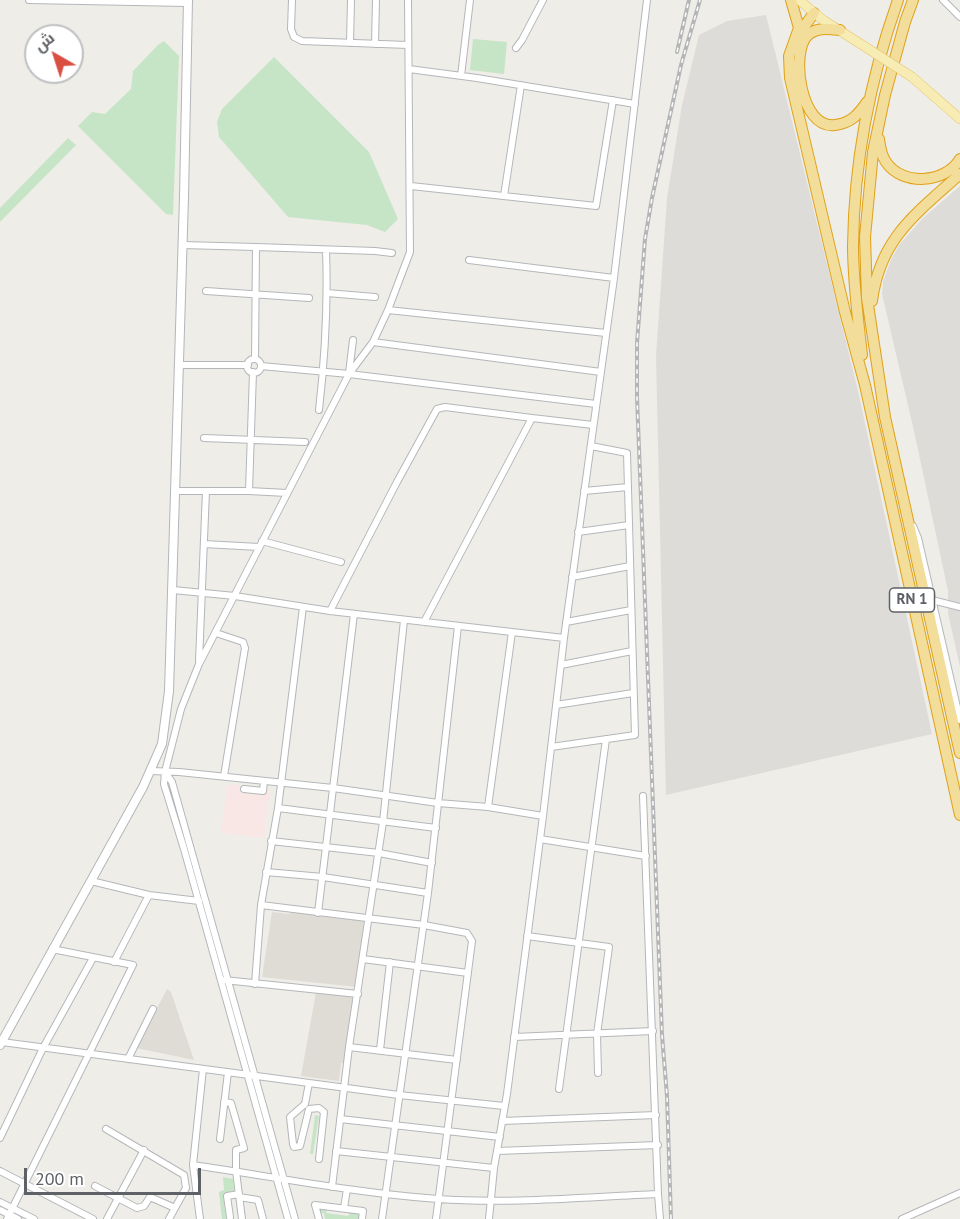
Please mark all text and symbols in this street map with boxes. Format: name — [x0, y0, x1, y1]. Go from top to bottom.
north arrow — [24, 24, 84, 84]
text: ش — [30, 27, 58, 56]
road number: RN 1 — [890, 588, 934, 612]
scale bar — [27, 1156, 204, 1194]
text: 200 m — [35, 1167, 84, 1190]

